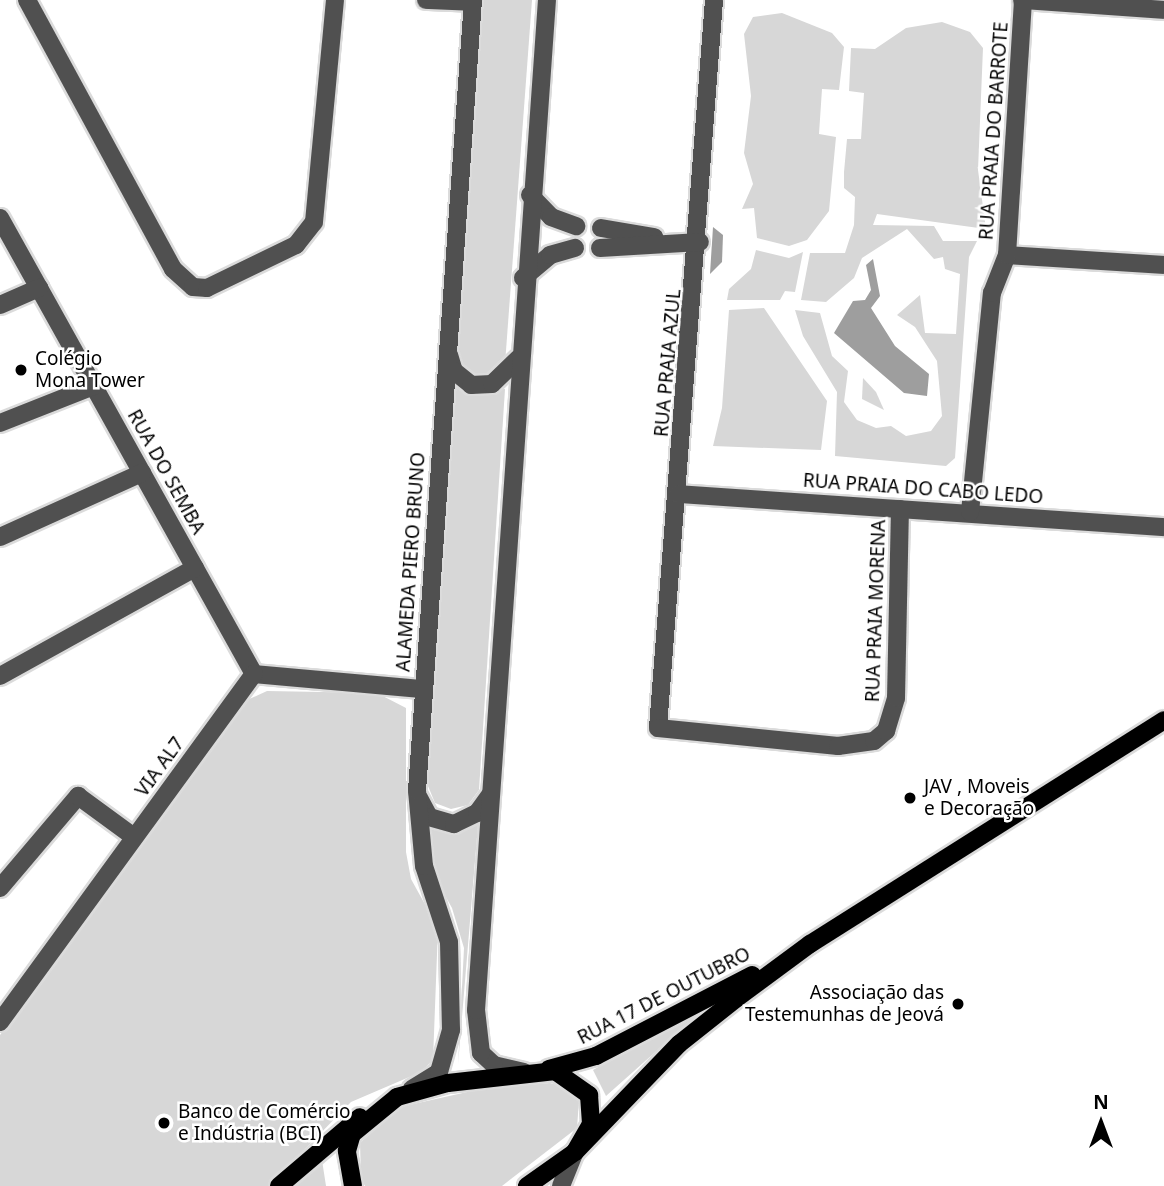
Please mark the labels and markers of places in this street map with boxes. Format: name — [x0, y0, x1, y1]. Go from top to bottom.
place label: Colégio Mona Tower — [35, 348, 145, 392]
marker: Colégio Mona Tower — [13, 362, 29, 378]
place label: JAV , Moveis e Decoração — [924, 776, 1034, 820]
marker: JAV , Moveis e Decoração — [902, 790, 918, 806]
place label: Associação das Testemunhas de Jeová — [745, 982, 944, 1026]
marker: Associação das Testemunhas de Jeová — [950, 996, 966, 1012]
place label: Banco de Comércio e Indústria (BCI) — [178, 1101, 351, 1145]
marker: Banco de Comércio e Indústria (BCI) — [156, 1115, 172, 1131]

